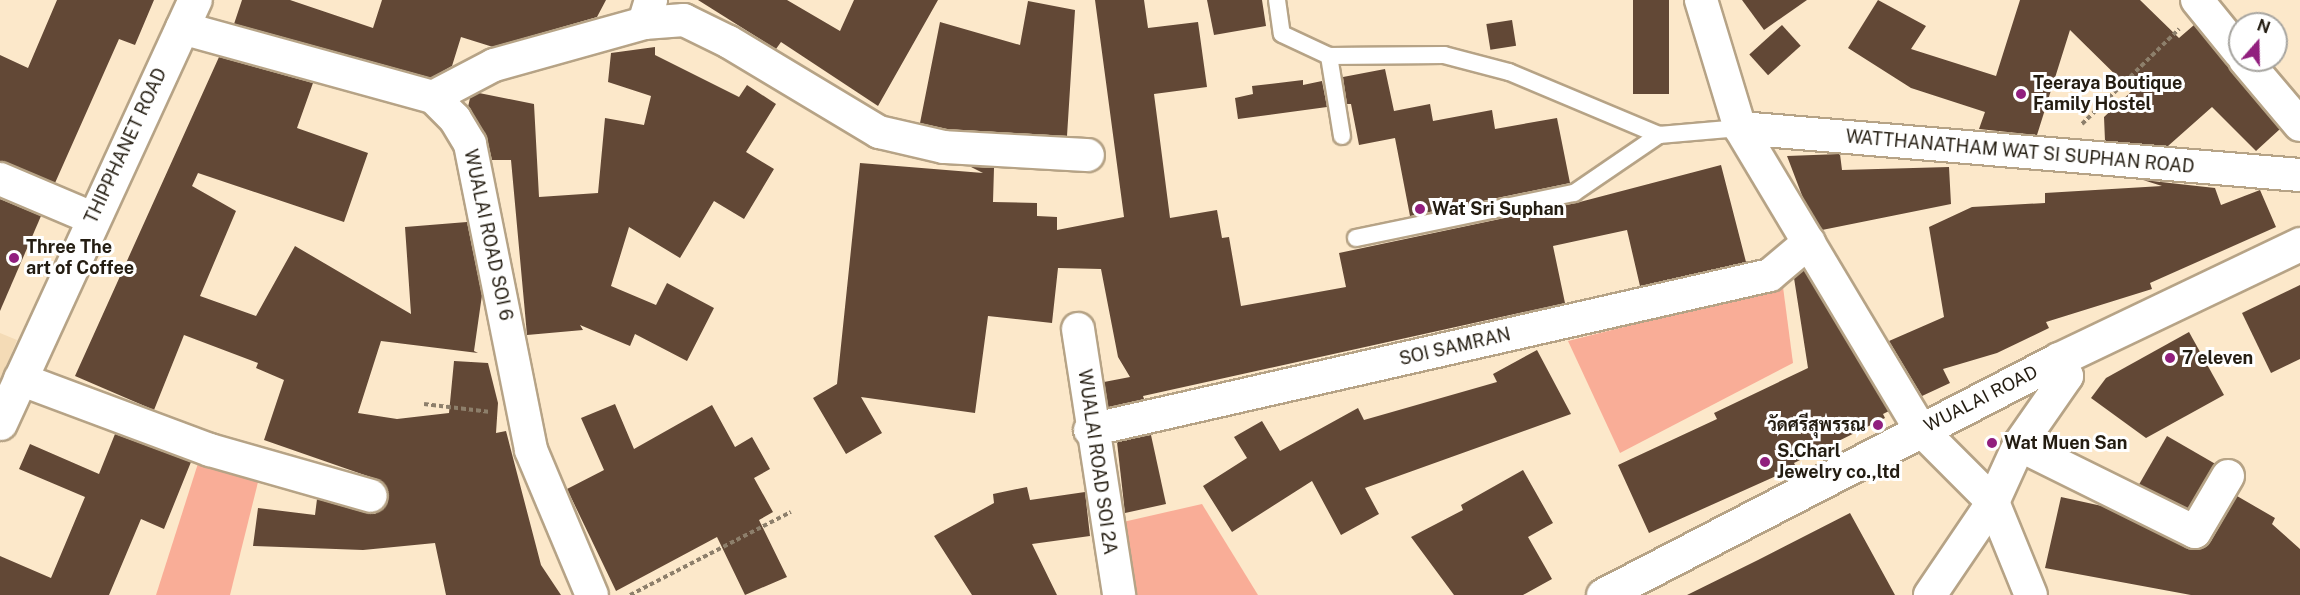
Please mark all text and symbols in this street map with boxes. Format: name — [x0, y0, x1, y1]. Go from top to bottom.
north arrow — [2228, 12, 2288, 72]
text: N — [2255, 15, 2273, 38]
street label: THIPPHANET ROAD — [81, 65, 171, 227]
place label: Teeraya Boutique Family Hostel — [2033, 73, 2182, 116]
marker: Teeraya Boutique Family Hostel — [2014, 87, 2028, 101]
street label: WATTHANATHAM WAT SI SUPHAN ROAD — [1845, 126, 2195, 178]
street label: WUALAI ROAD SOI 6 — [459, 147, 517, 323]
place label: Wat Sri Suphan — [1432, 198, 1564, 220]
marker: Wat Sri Suphan — [1413, 202, 1427, 216]
place label: Three The art of Coffee — [26, 237, 134, 280]
marker: Three The art of Coffee — [7, 251, 21, 265]
street label: SOI SAMRAN — [1397, 324, 1513, 370]
place label: 7 eleven — [2182, 347, 2253, 369]
marker: 7 eleven — [2163, 351, 2177, 365]
street label: WUALAI ROAD — [1921, 361, 2041, 437]
street label: WUALAI ROAD SOI 2A — [1073, 368, 1121, 556]
place label: วัดศรีสุพรรณ — [1767, 414, 1866, 436]
marker: วัดศรีสุพรรณ — [1871, 418, 1885, 432]
place label: Wat Muen San — [2004, 432, 2127, 454]
marker: Wat Muen San — [1985, 436, 1999, 450]
place label: S.Charl Jewelry co.,ltd — [1777, 441, 1900, 484]
marker: S.Charl Jewelry co.,ltd — [1758, 455, 1772, 469]

